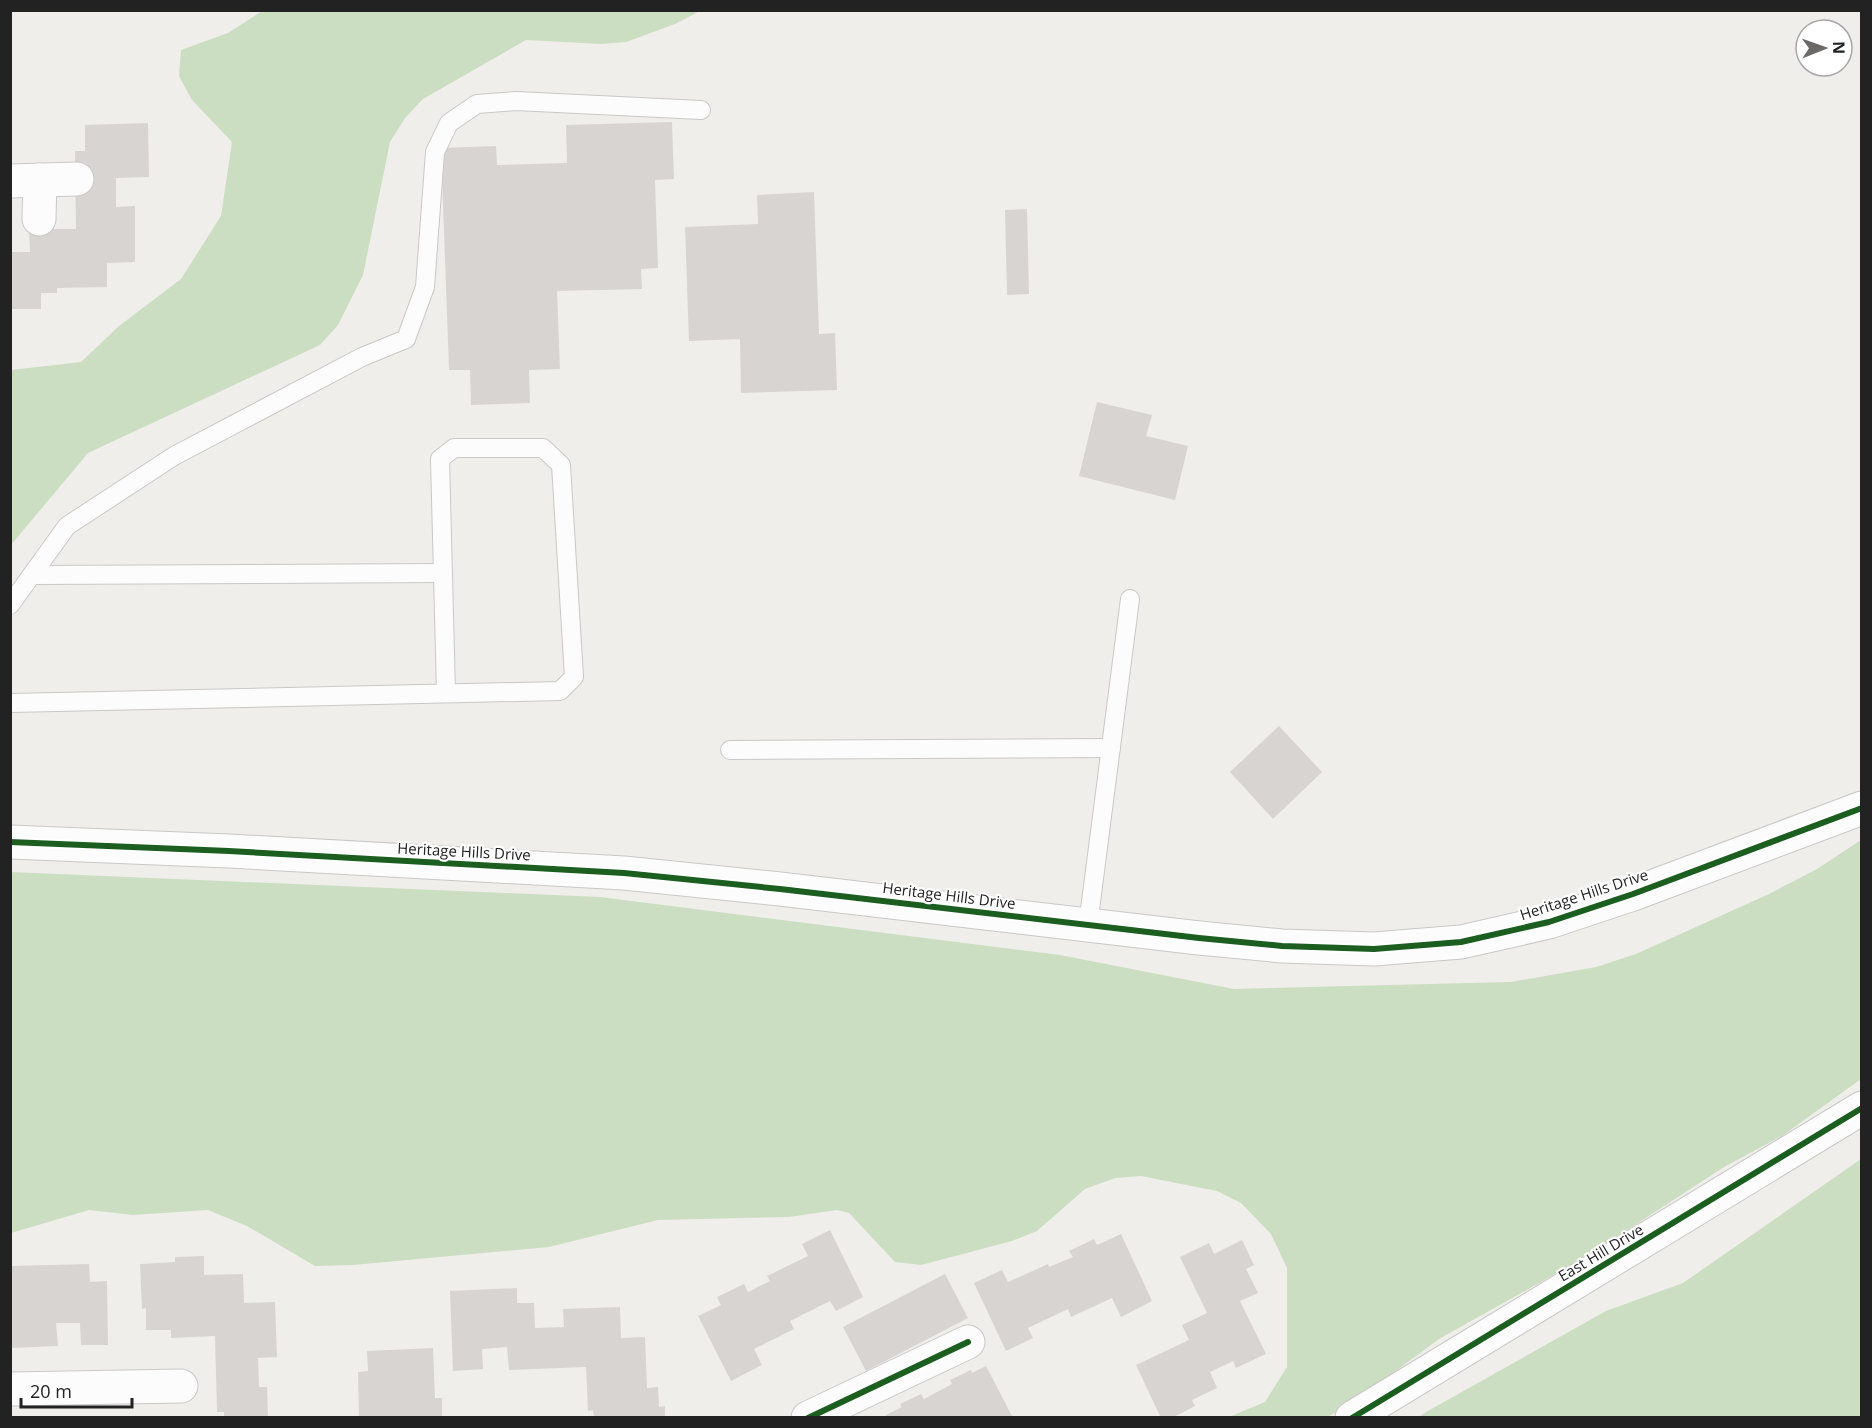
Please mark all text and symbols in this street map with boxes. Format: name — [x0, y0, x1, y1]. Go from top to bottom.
north arrow — [1794, 18, 1854, 78]
text: N — [1828, 41, 1850, 54]
street label: Heritage Hills Drive — [397, 838, 531, 864]
street label: Heritage Hills Drive — [1517, 864, 1650, 924]
street label: Heritage Hills Drive — [882, 877, 1017, 913]
street label: East Hill Drive — [1554, 1219, 1647, 1285]
scale bar — [21, 1371, 132, 1409]
text: 20 m — [30, 1379, 72, 1403]

